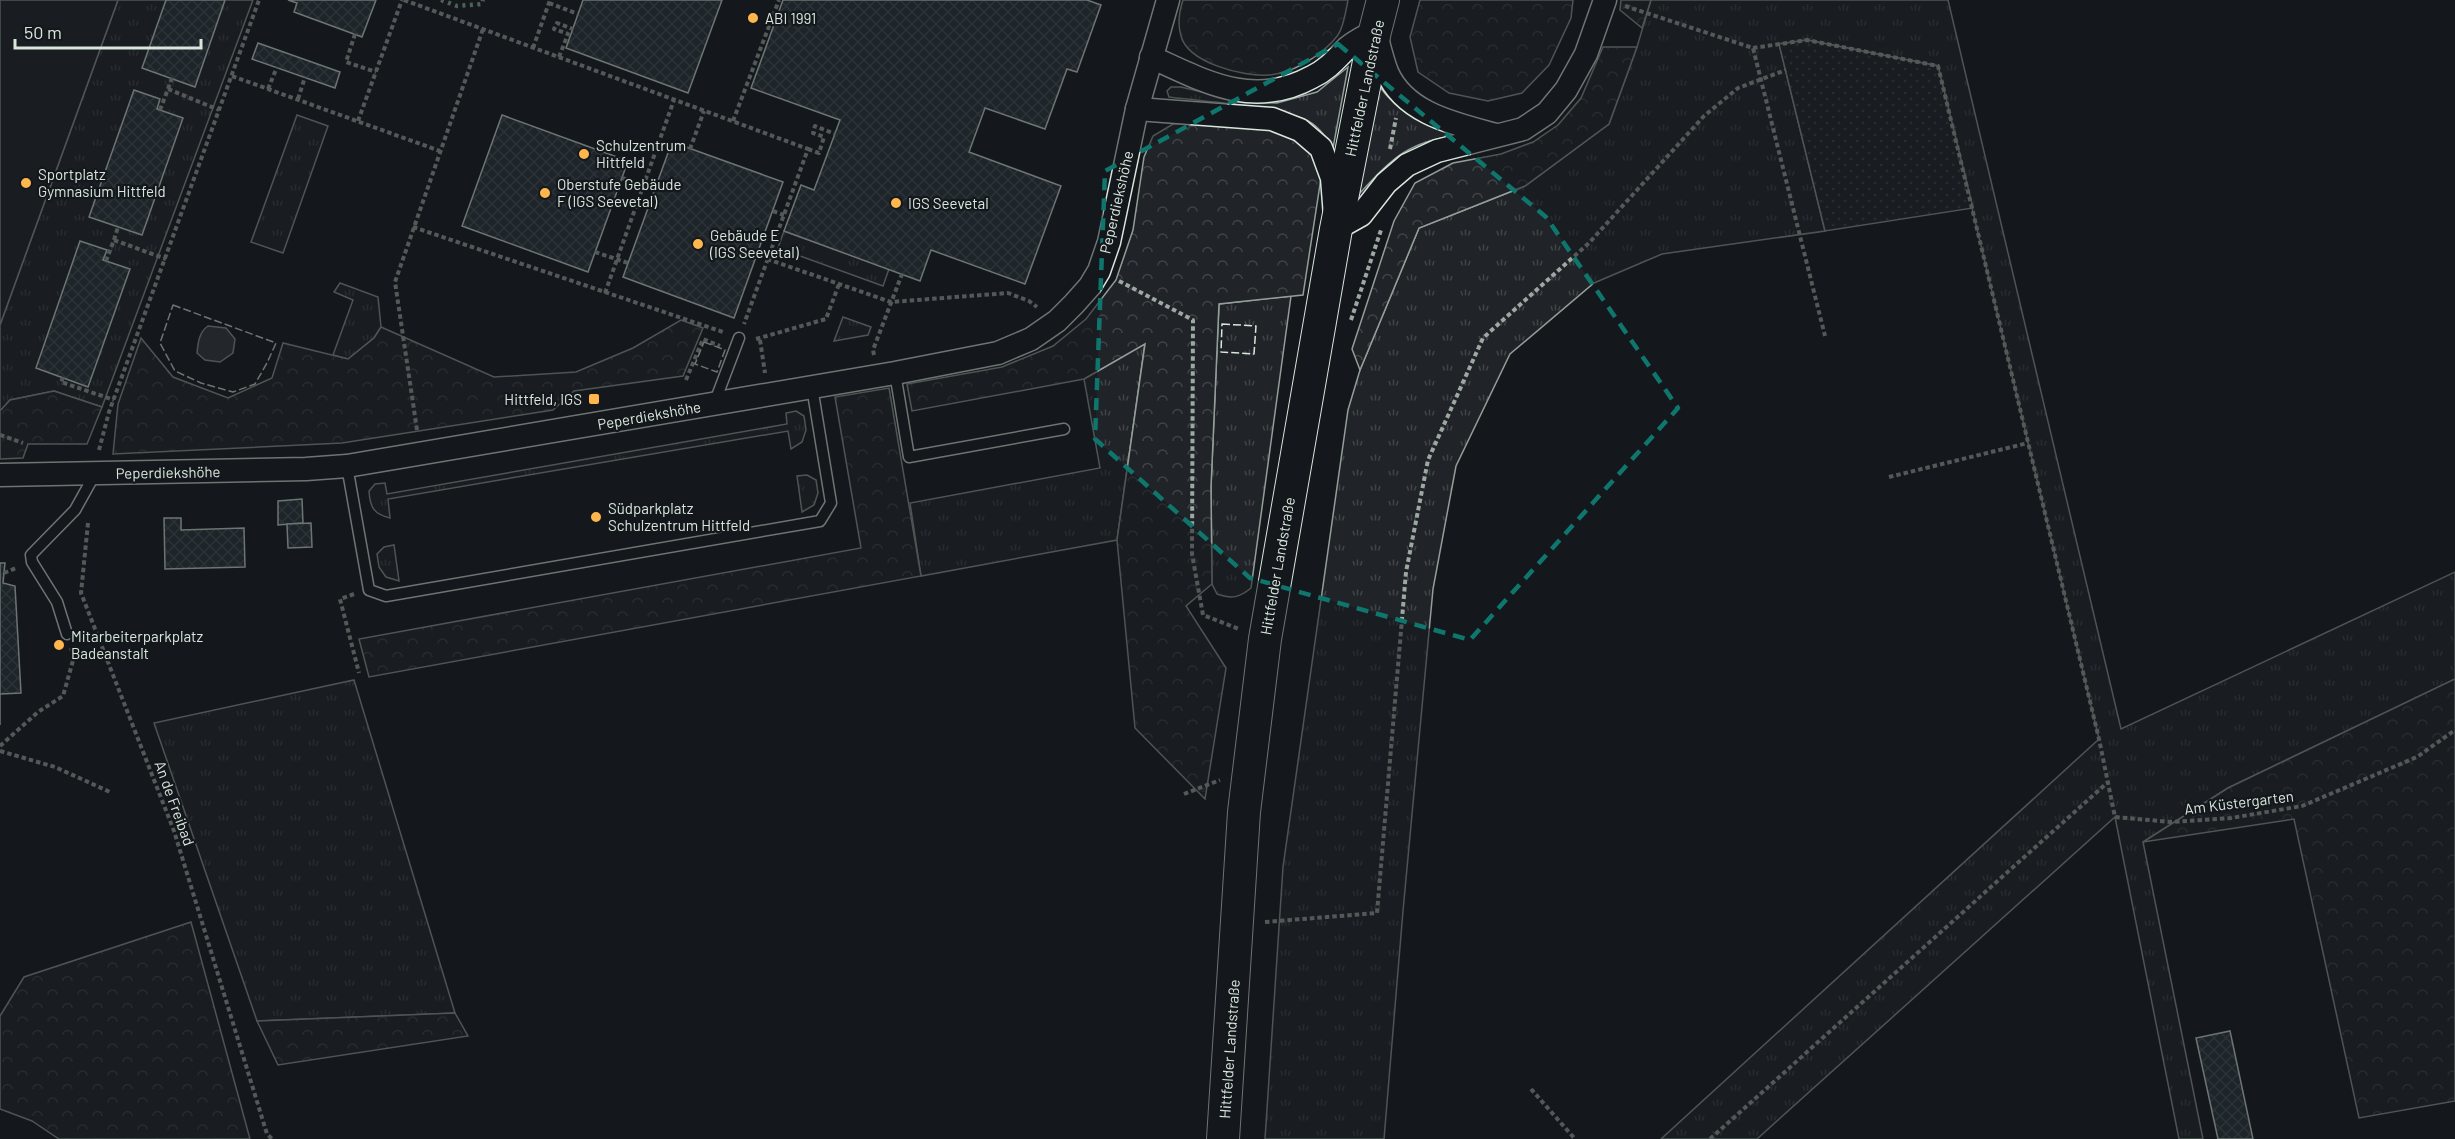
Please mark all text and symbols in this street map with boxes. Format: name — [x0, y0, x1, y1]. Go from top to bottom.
place label: ABI 1991 — [765, 9, 816, 27]
marker: ABI 1991 — [746, 11, 760, 25]
scale bar — [15, 12, 201, 50]
street label: Hittfelder Landstraße — [1341, 18, 1387, 158]
text: 50 m — [24, 21, 62, 43]
place label: Schulzentrum Hittfeld — [596, 136, 686, 171]
marker: Schulzentrum Hittfeld — [577, 147, 591, 161]
street label: Peperdiekshöhe — [1095, 149, 1137, 255]
place label: Sportplatz Gymnasium Hittfeld — [38, 165, 166, 200]
place label: Oberstufe Gebäude F (IGS Seevetal) — [557, 175, 681, 210]
marker: Sportplatz Gymnasium Hittfeld — [19, 176, 33, 190]
marker: Oberstufe Gebäude F (IGS Seevetal) — [538, 186, 552, 200]
place label: IGS Seevetal — [908, 194, 989, 212]
marker: IGS Seevetal — [889, 196, 903, 210]
place label: Gebäude E (IGS Seevetal) — [709, 226, 799, 261]
marker: Gebäude E (IGS Seevetal) — [691, 237, 705, 251]
place label: Hittfeld, IGS — [504, 390, 582, 408]
marker: Hittfeld, IGS — [587, 392, 601, 406]
street label: Peperdiekshöhe — [596, 397, 702, 433]
street label: Peperdiekshöhe — [115, 462, 221, 482]
street label: Hittfelder Landstraße — [1256, 496, 1298, 636]
place label: Südparkplatz Schulzentrum Hittfeld — [608, 499, 750, 534]
marker: Südparkplatz Schulzentrum Hittfeld — [589, 510, 603, 524]
place label: Mitarbeiterparkplatz Badeanstalt — [71, 627, 203, 662]
marker: Mitarbeiterparkplatz Badeanstalt — [52, 638, 66, 652]
street label: An de Freibad — [151, 758, 199, 848]
street label: Am Küstergarten — [2183, 786, 2295, 818]
street label: Hittfelder Landstraße — [1215, 979, 1243, 1119]

